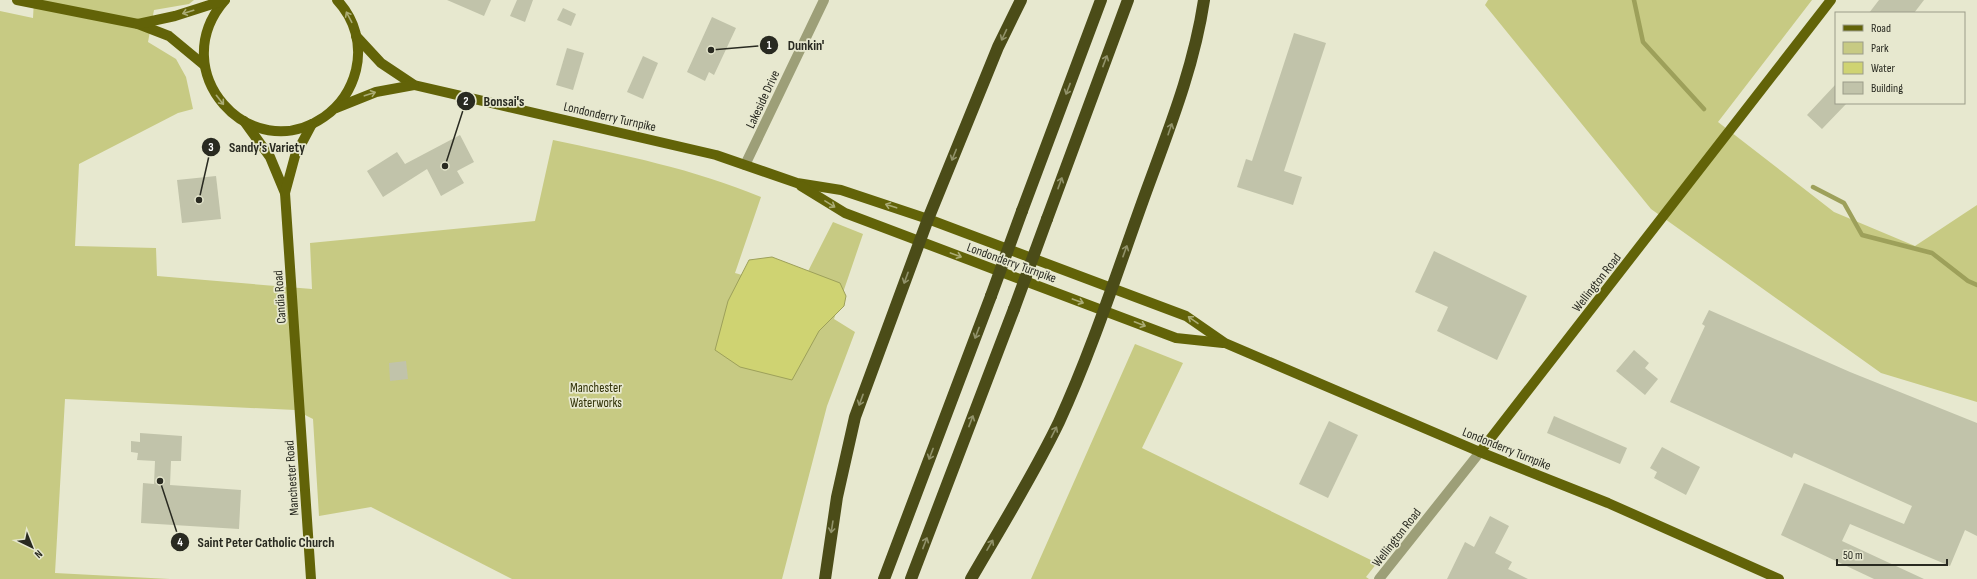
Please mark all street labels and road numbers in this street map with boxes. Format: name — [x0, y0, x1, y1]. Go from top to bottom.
street label: Lakeside Drive — [742, 68, 783, 131]
street label: Londonderry Turnpike — [562, 99, 657, 135]
street label: Londonderry Turnpike — [965, 239, 1059, 287]
street label: Wellington Road — [1569, 250, 1625, 315]
street label: Candia Road — [270, 270, 290, 324]
street label: Londonderry Turnpike — [1460, 424, 1553, 474]
street label: Manchester Road — [281, 440, 303, 516]
street label: Wellington Road — [1369, 505, 1425, 570]

